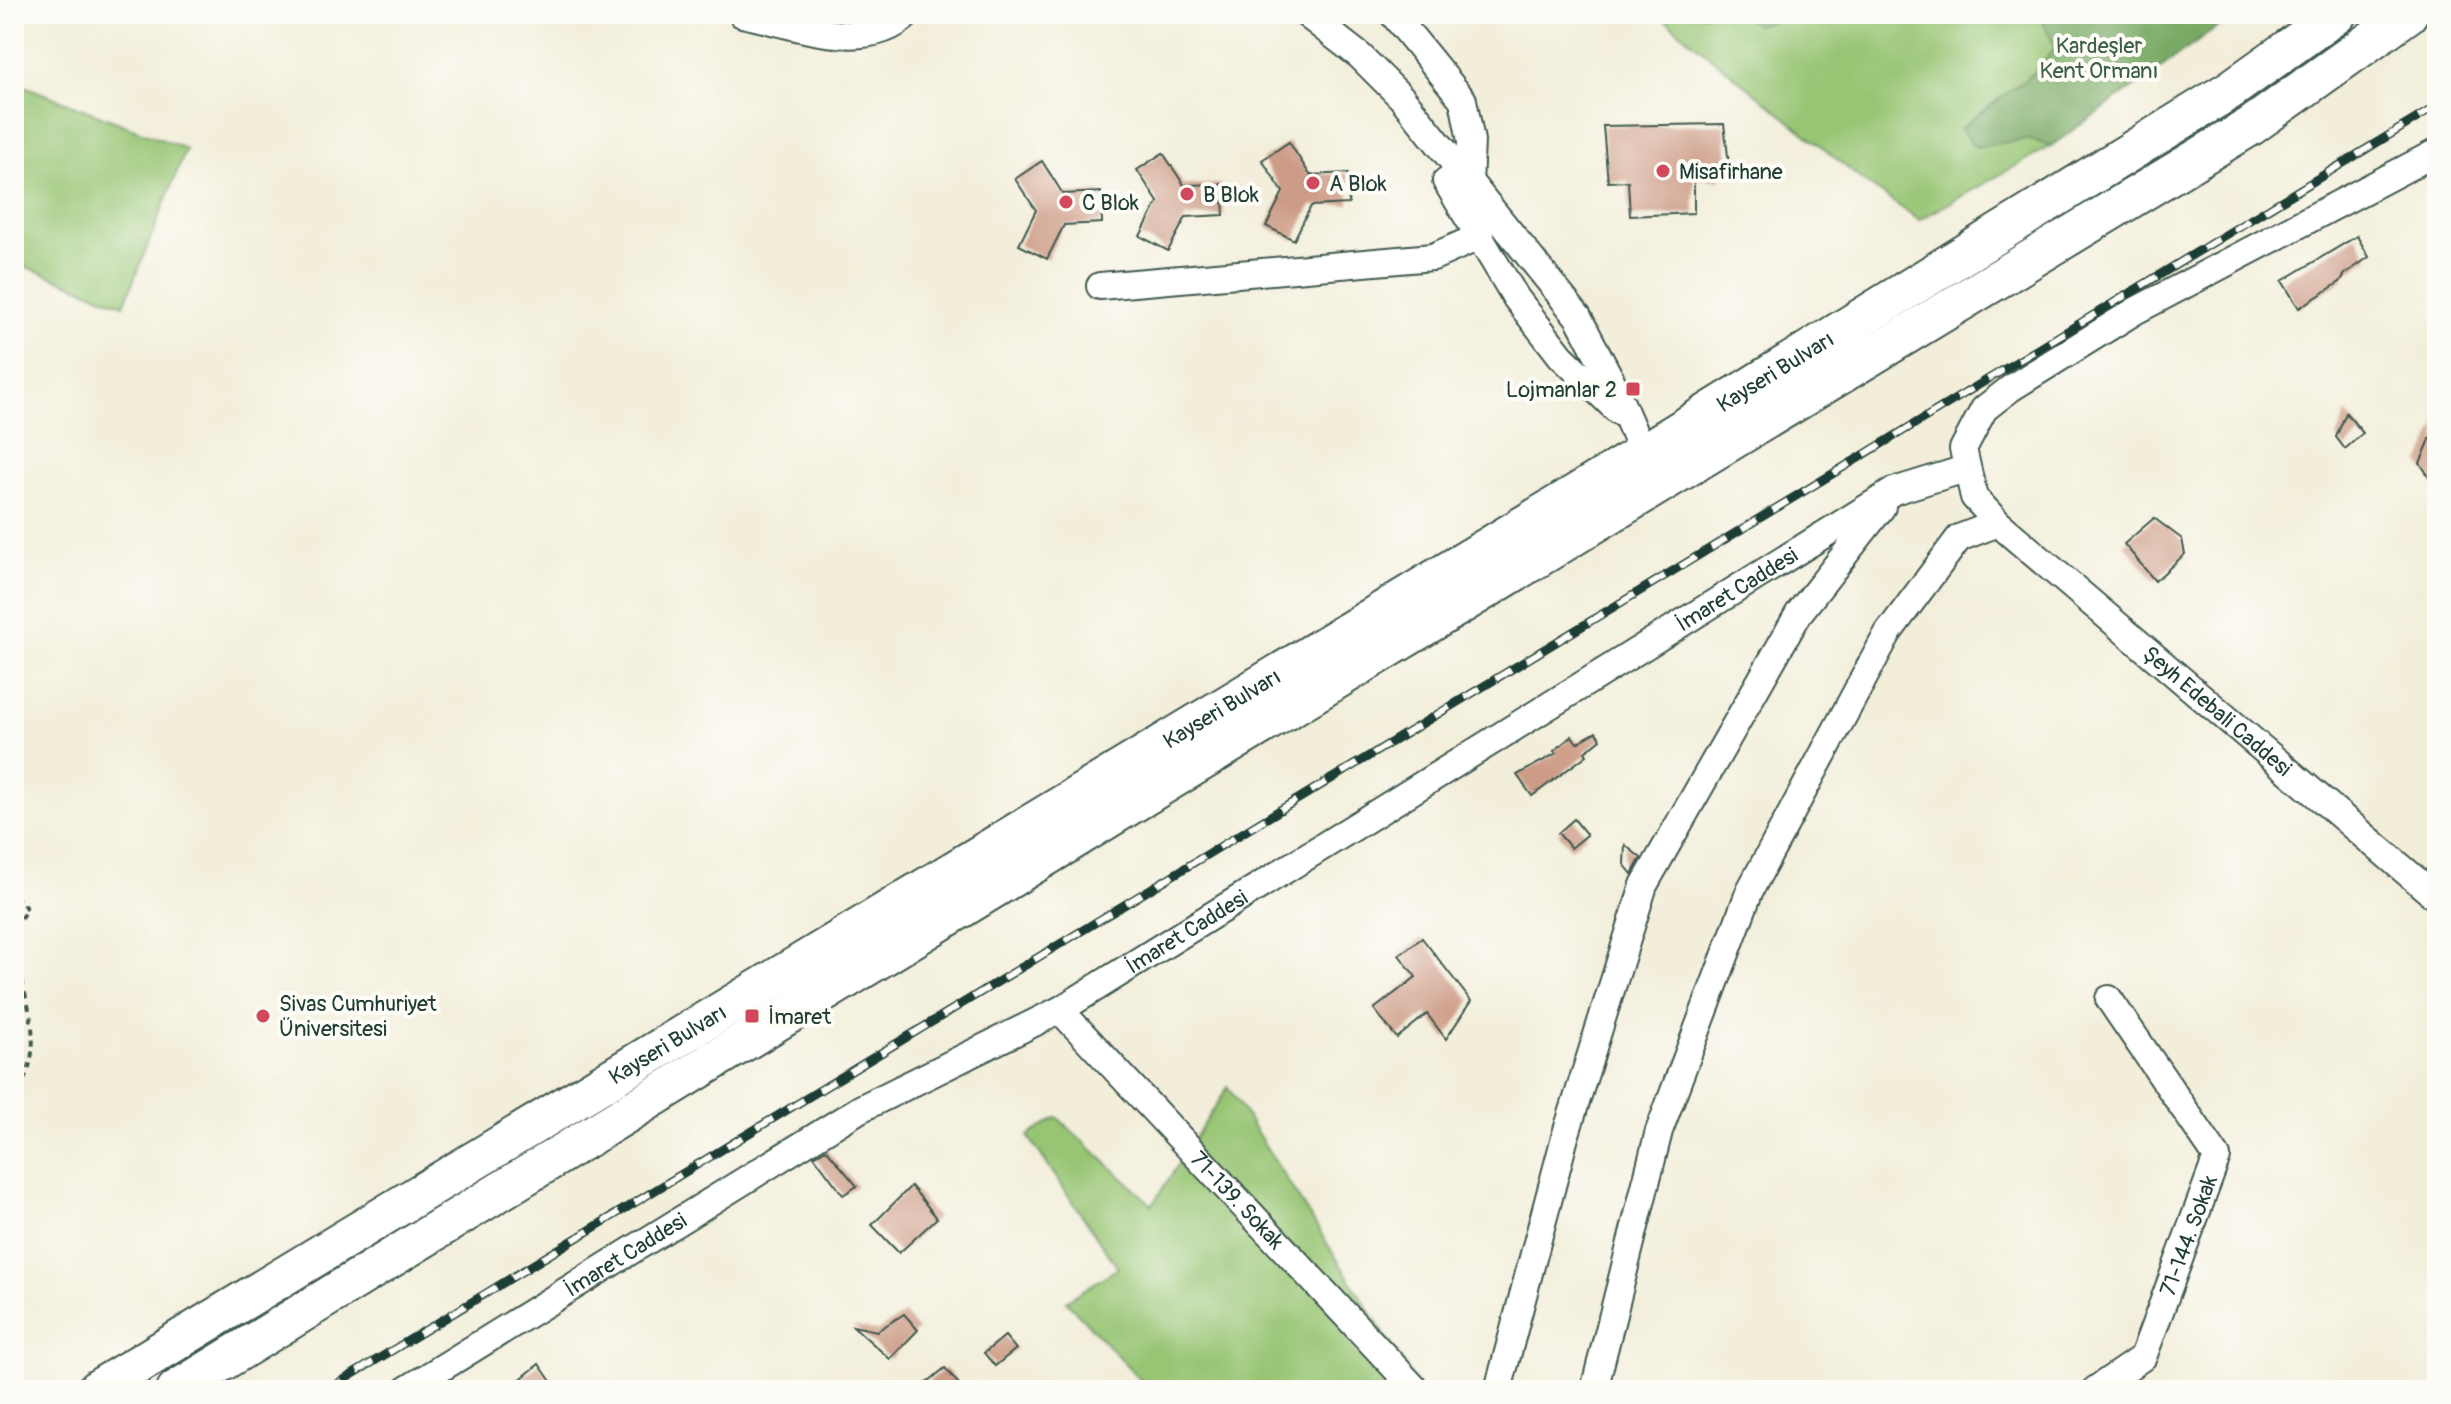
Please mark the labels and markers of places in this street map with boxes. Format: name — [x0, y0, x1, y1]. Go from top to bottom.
place label: Misafirhane — [1679, 158, 1783, 186]
marker: Misafirhane — [1654, 162, 1672, 180]
place label: A Blok — [1329, 170, 1387, 198]
marker: A Blok — [1304, 174, 1322, 192]
place label: B Blok — [1203, 181, 1259, 209]
marker: B Blok — [1178, 185, 1196, 203]
place label: C Blok — [1082, 189, 1139, 217]
marker: C Blok — [1057, 193, 1075, 211]
place label: Lojmanlar 2 — [1506, 376, 1617, 404]
marker: Lojmanlar 2 — [1624, 380, 1642, 398]
place label: Sivas Cumhuriyet Üniversitesi — [279, 990, 437, 1043]
place label: İmaret — [768, 1003, 831, 1031]
marker: Sivas Cumhuriyet Üniversitesi — [254, 1007, 272, 1025]
marker: İmaret — [743, 1007, 761, 1025]

